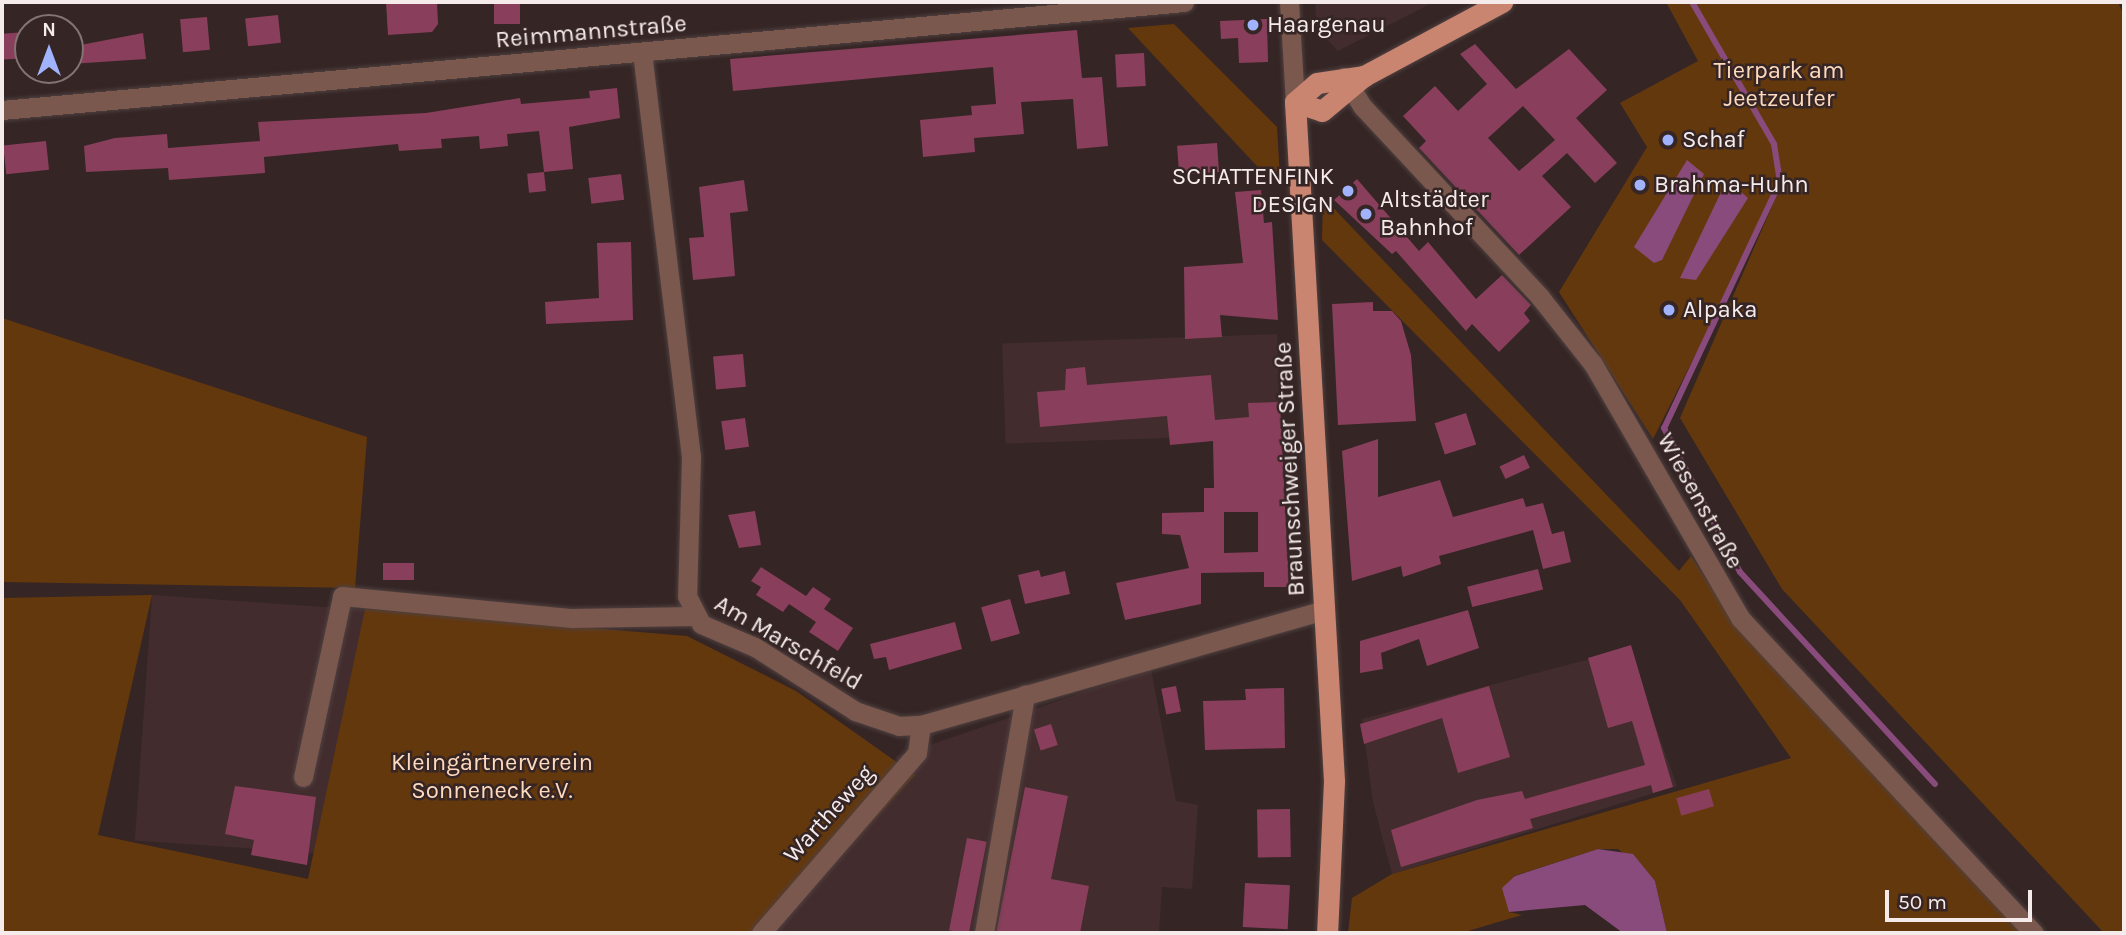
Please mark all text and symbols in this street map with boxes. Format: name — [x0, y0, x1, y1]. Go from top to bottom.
street label: Reimmannstraße — [494, 9, 688, 55]
place label: Haargenau — [1267, 11, 1386, 39]
north arrow — [14, 14, 84, 84]
marker: Haargenau — [1245, 17, 1261, 33]
text: N — [42, 19, 56, 41]
park label: Tierpark am Jeetzeufer — [1714, 57, 1844, 113]
place label: Schaf — [1682, 126, 1745, 154]
marker: Schaf — [1660, 132, 1676, 148]
place label: SCHATTENFINK DESIGN — [1172, 163, 1334, 219]
place label: Brahma-Huhn — [1654, 171, 1809, 199]
marker: Brahma-Huhn — [1632, 177, 1648, 193]
marker: SCHATTENFINK DESIGN — [1340, 183, 1356, 199]
place label: Altstädter Bahnhof — [1380, 186, 1489, 242]
marker: Altstädter Bahnhof — [1358, 206, 1374, 222]
place label: Alpaka — [1683, 296, 1757, 324]
marker: Alpaka — [1661, 302, 1677, 318]
street label: Braunschweiger Straße — [1269, 341, 1311, 597]
street label: Wiesenstraße — [1651, 428, 1749, 574]
street label: Am Marschfeld — [709, 589, 867, 697]
park label: Kleingärtnerverein Sonneneck e.V. — [391, 749, 593, 805]
street label: Wartheweg — [778, 759, 880, 869]
scale bar — [1888, 876, 2035, 920]
text: 50 m — [1898, 890, 1947, 914]

